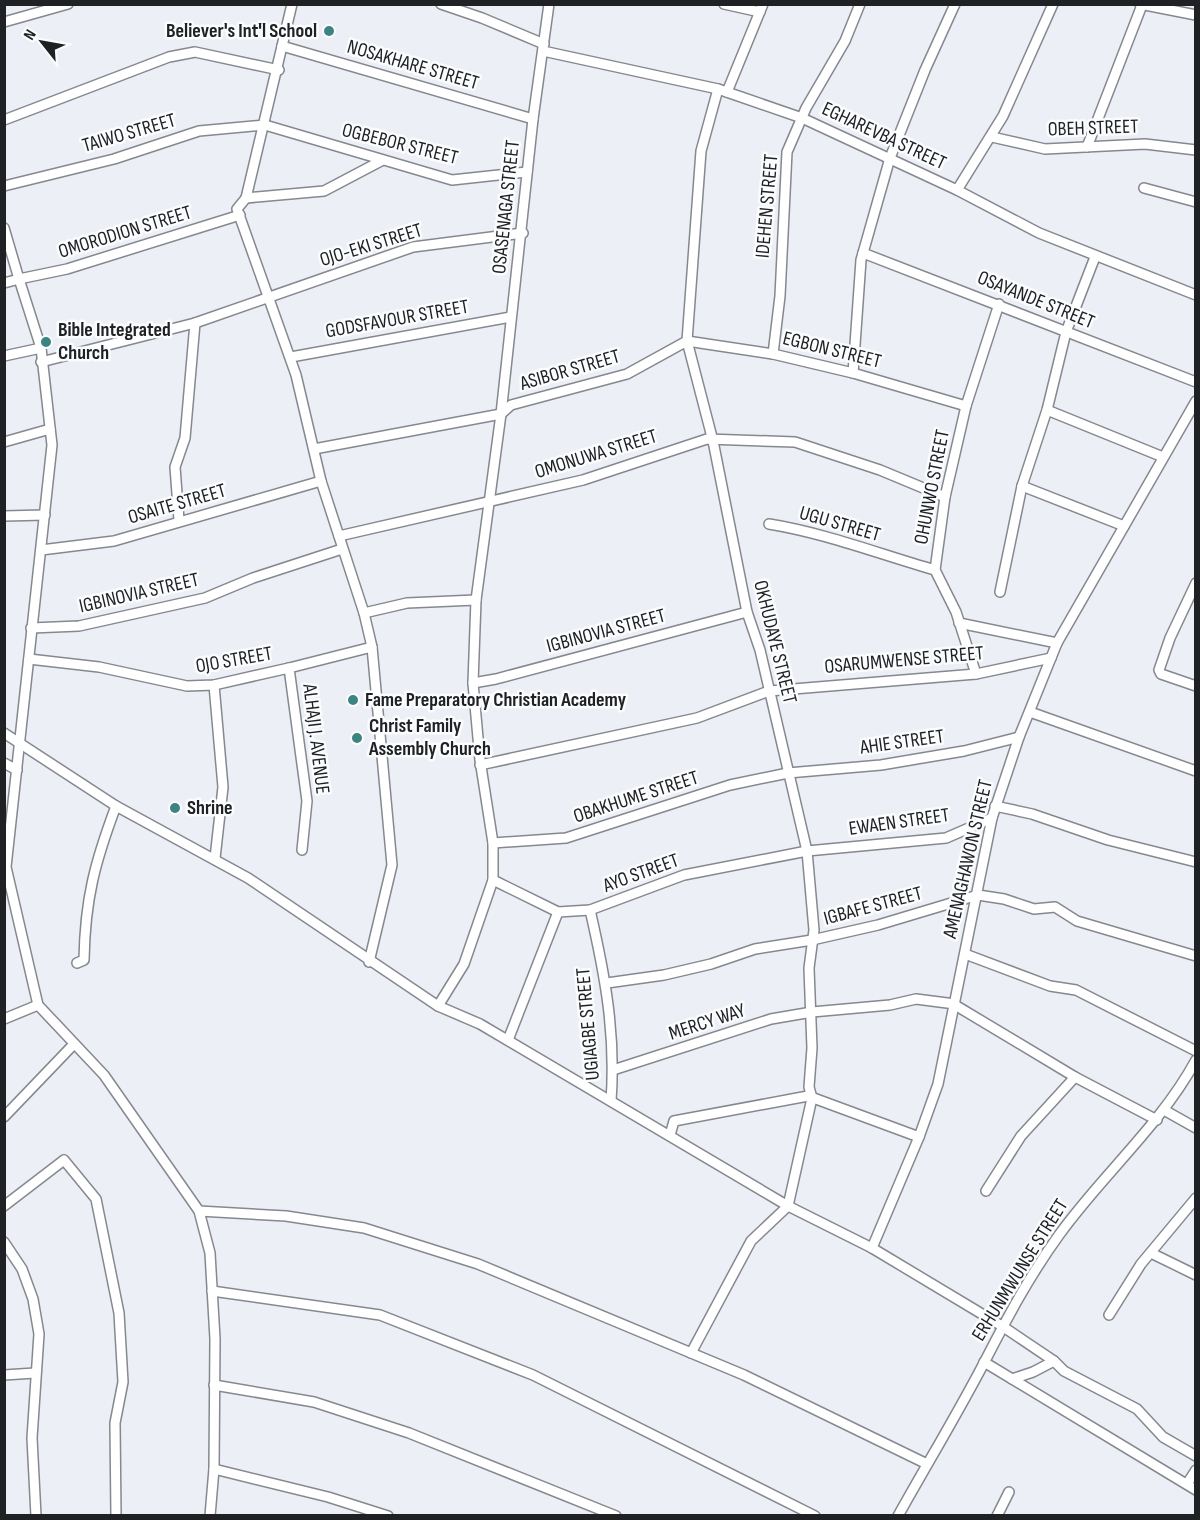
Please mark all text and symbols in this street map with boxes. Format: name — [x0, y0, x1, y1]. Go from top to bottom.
north arrow — [12, 12, 72, 72]
place label: Believer's Int'l School — [166, 19, 317, 43]
marker: Believer's Int'l School — [322, 24, 336, 38]
text: N — [20, 26, 41, 44]
street label: NOSAKHARE STREET — [344, 35, 482, 95]
street label: EGHAREVBA STREET — [818, 97, 950, 175]
street label: TAIWO STREET — [79, 108, 179, 158]
street label: OBEH STREET — [1047, 114, 1139, 142]
street label: OGBEBOR STREET — [340, 118, 460, 170]
street label: OSASENAGA STREET — [487, 139, 525, 275]
street label: IDEHEN STREET — [751, 153, 783, 259]
street label: OMORODION STREET — [55, 200, 195, 264]
street label: OJO-EKI STREET — [317, 218, 425, 272]
street label: OSAYANDE STREET — [974, 266, 1098, 334]
street label: GODSFAVOUR STREET — [324, 295, 470, 343]
place label: Bible Integrated Church — [58, 318, 171, 365]
street label: EGBON STREET — [780, 326, 884, 374]
marker: Bible Integrated Church — [39, 335, 53, 349]
street label: ASIBOR STREET — [516, 344, 623, 396]
street label: OMONUWA STREET — [532, 424, 660, 484]
street label: OHUNWO STREET — [909, 428, 955, 546]
street label: OSAITE STREET — [125, 479, 229, 529]
street label: UGU STREET — [797, 501, 883, 547]
street label: IGBINOVIA STREET — [77, 568, 201, 618]
street label: OKHUDAYE STREET — [748, 578, 802, 706]
street label: IGBINOVIA STREET — [544, 604, 668, 658]
street label: OJO STREET — [194, 641, 274, 679]
street label: OSARUMWENSE STREET — [823, 641, 985, 679]
street label: ALHAJI J. AVENUE — [297, 682, 335, 795]
place label: Fame Preparatory Christian Academy — [365, 688, 627, 712]
marker: Fame Preparatory Christian Academy — [346, 693, 360, 707]
place label: Christ Family Assembly Church — [368, 714, 491, 761]
street label: AHIE STREET — [857, 724, 946, 760]
marker: Christ Family Assembly Church — [350, 731, 364, 745]
street label: OBAKHUME STREET — [570, 766, 702, 828]
street label: AMENAGHAWON STREET — [938, 777, 998, 942]
place label: Shrine — [187, 796, 233, 820]
marker: Shrine — [168, 801, 182, 815]
street label: EWAEN STREET — [847, 803, 951, 841]
street label: AYO STREET — [599, 848, 682, 898]
street label: IGBAFE STREET — [821, 881, 925, 931]
street label: UGIAGBE STREET — [571, 967, 605, 1081]
street label: MERCY WAY — [666, 998, 749, 1046]
street label: ERHUNMWUNSE STREET — [967, 1194, 1073, 1346]

